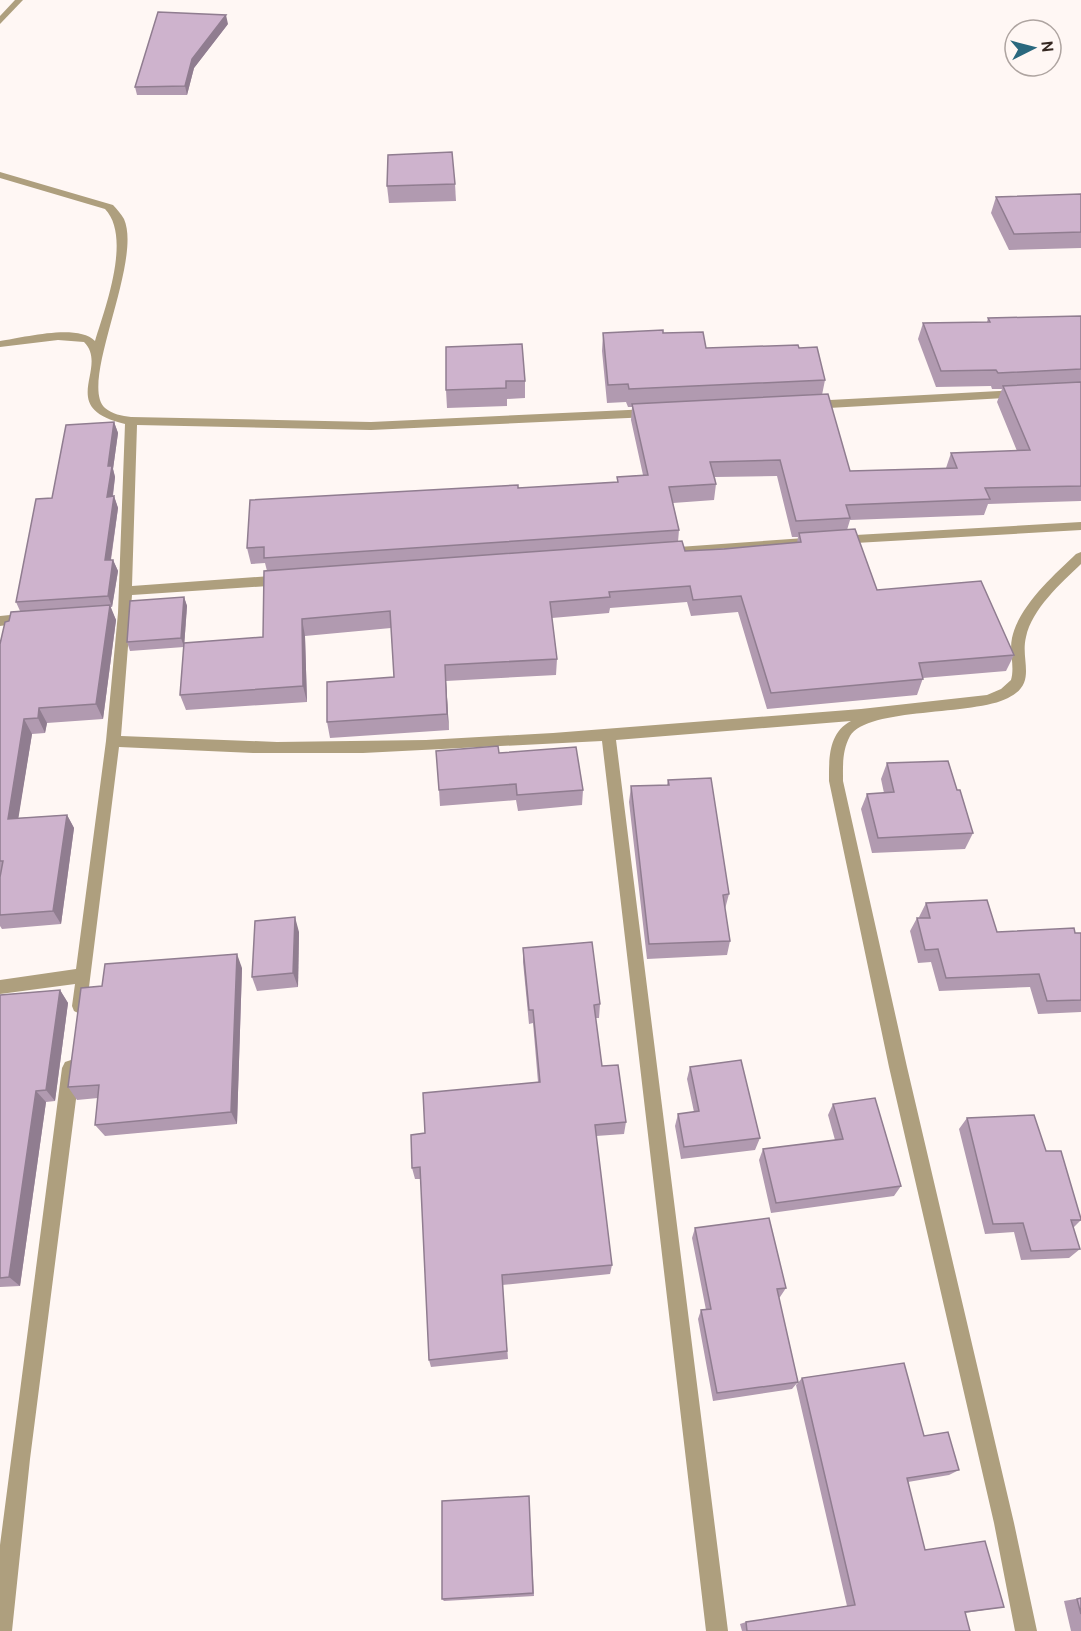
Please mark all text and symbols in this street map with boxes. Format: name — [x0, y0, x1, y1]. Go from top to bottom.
north arrow — [1003, 18, 1063, 78]
text: N — [1037, 40, 1057, 53]

